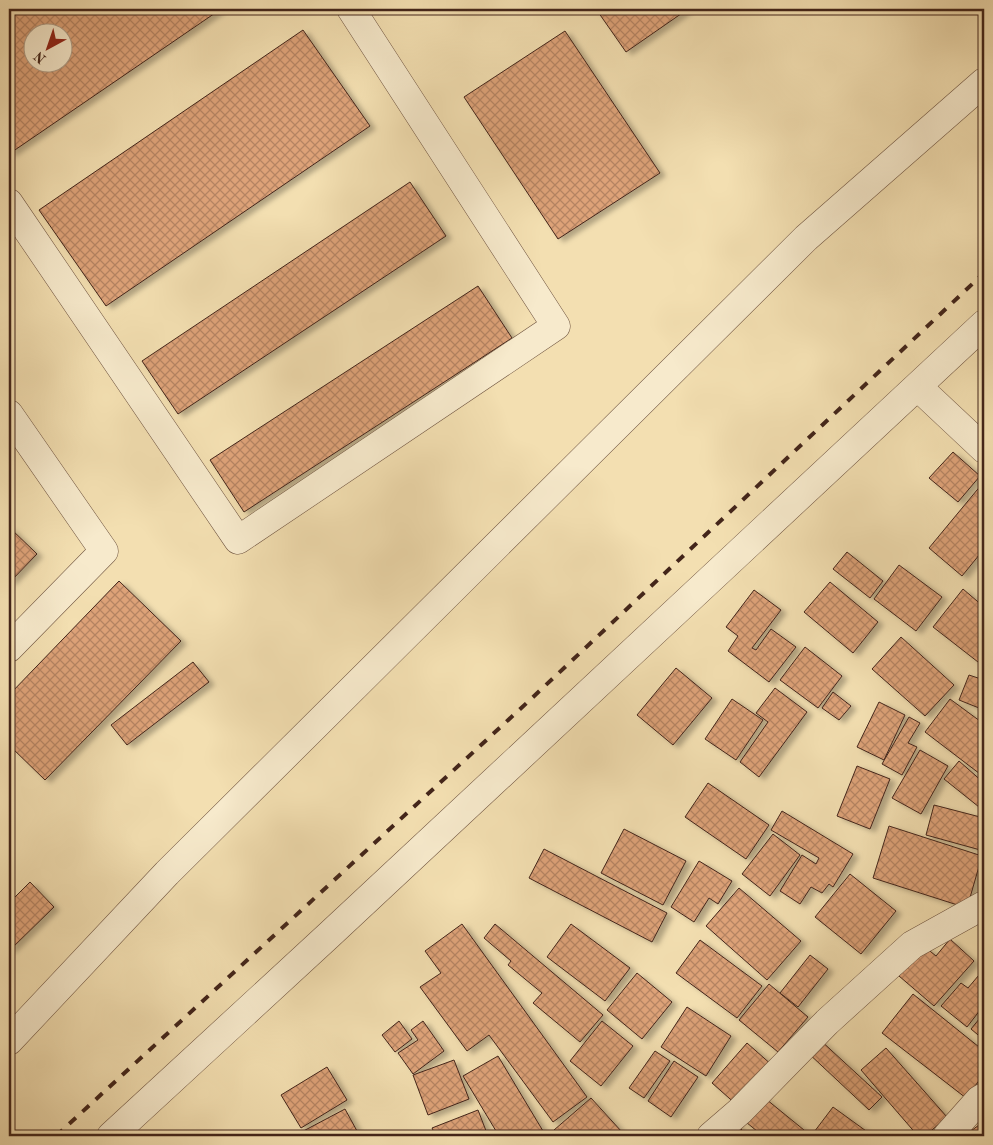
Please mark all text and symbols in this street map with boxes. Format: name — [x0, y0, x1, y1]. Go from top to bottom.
north arrow — [22, 22, 72, 72]
text: N — [31, 48, 49, 66]

